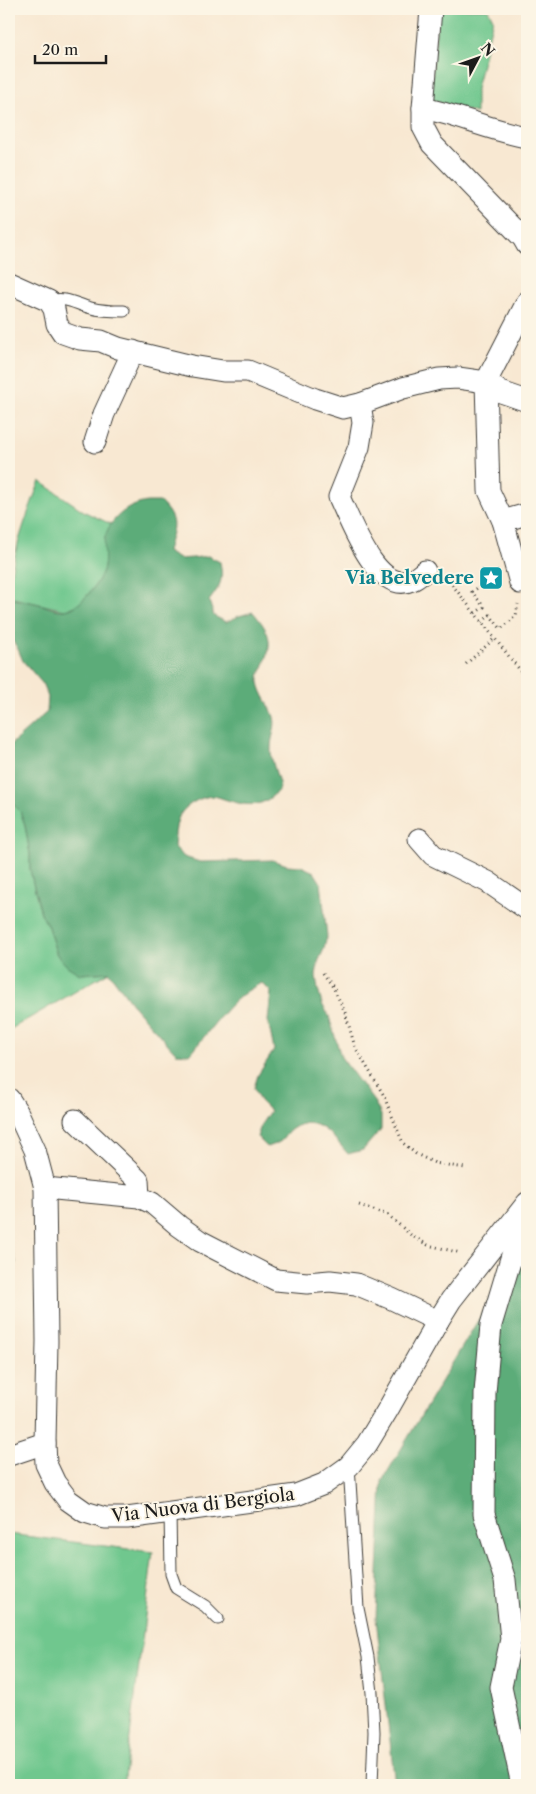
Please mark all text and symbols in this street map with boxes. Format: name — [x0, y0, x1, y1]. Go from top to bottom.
scale bar — [35, 32, 106, 64]
north arrow — [454, 32, 504, 82]
text: N — [477, 39, 499, 60]
text: 20 m — [42, 40, 78, 59]
place icon: Via Belvedere — [478, 565, 504, 591]
place label: Via Belvedere — [344, 567, 474, 589]
street label: Via Nuova di Bergiola — [109, 1483, 296, 1527]

